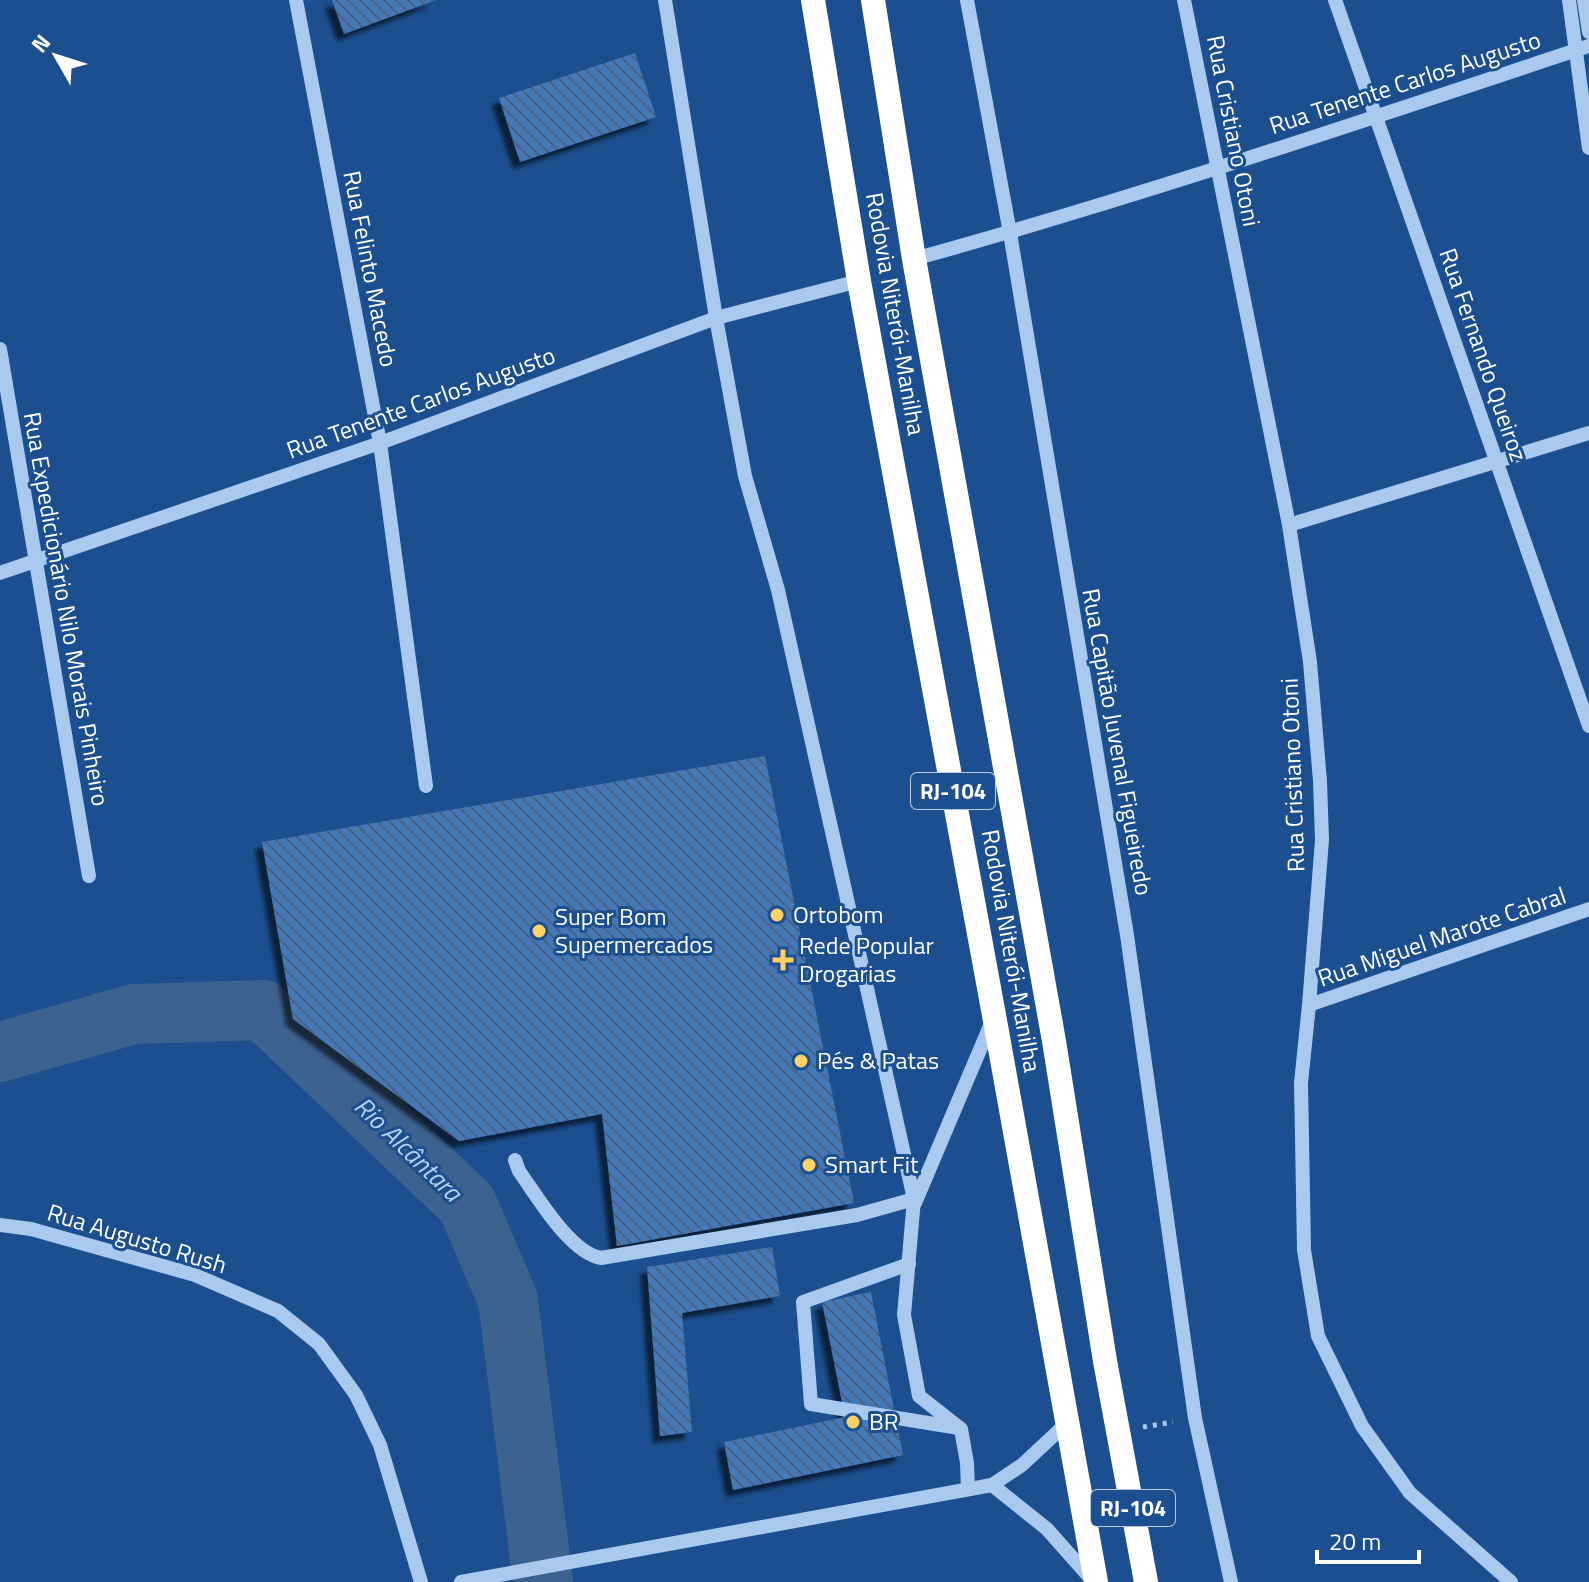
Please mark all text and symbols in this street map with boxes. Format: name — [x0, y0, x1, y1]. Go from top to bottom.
north arrow — [16, 16, 96, 96]
street label: Rua Tenente Carlos Augusto — [1264, 21, 1545, 143]
text: N — [22, 27, 58, 60]
street label: Rua Cristiano Otoni — [1198, 32, 1270, 229]
street label: Rua Felinto Macedo — [334, 168, 408, 370]
street label: Rodovia Niterói-Manilha — [857, 190, 935, 438]
street label: Rua Fernando Queiroz — [1431, 243, 1537, 466]
street label: Rua Tenente Carlos Augusto — [281, 337, 560, 467]
street label: Rua Expedicionário Nilo Morais Pinheiro — [15, 409, 119, 809]
street label: Rua Capitão Juvenal Figueiredo — [1073, 586, 1163, 898]
street label: Rua Cristiano Otoni — [1271, 677, 1313, 873]
road number: RJ-104 — [911, 773, 995, 809]
street label: Rodovia Niterói-Manilha — [973, 827, 1051, 1075]
street label: Rua Miguel Marote Cabral — [1313, 877, 1571, 995]
place label: Ortobom — [793, 896, 884, 932]
place label: Super Bom Supermercados — [555, 898, 713, 962]
marker: Ortobom — [768, 906, 786, 924]
marker: Super Bom Supermercados — [530, 922, 548, 940]
place label: Rede Popular Drogarias — [799, 927, 934, 991]
marker: Rede Popular Drogarias — [774, 951, 792, 969]
place label: Pés & Patas — [817, 1042, 939, 1078]
marker: Pés & Patas — [792, 1052, 810, 1070]
water label: Rio Alcântara — [346, 1087, 473, 1212]
place label: Smart Fit — [825, 1146, 919, 1182]
marker: Smart Fit — [800, 1156, 818, 1174]
street label: Rua Augusto Rush — [43, 1194, 231, 1282]
place label: BR — [869, 1403, 899, 1439]
marker: BR — [844, 1413, 862, 1431]
road number: RJ-104 — [1091, 1490, 1175, 1526]
scale bar — [1317, 1514, 1419, 1564]
text: 20 m — [1329, 1523, 1381, 1559]

